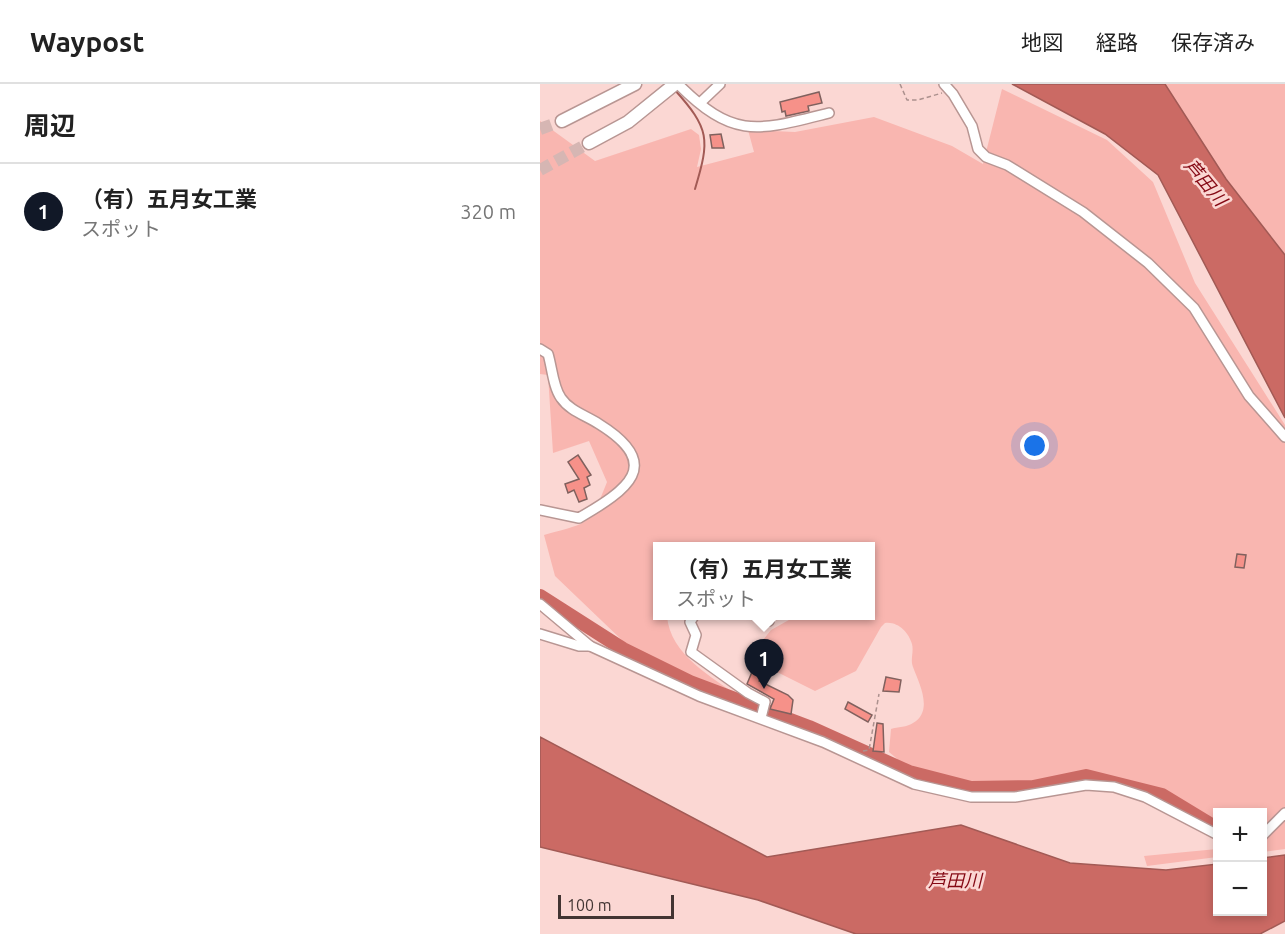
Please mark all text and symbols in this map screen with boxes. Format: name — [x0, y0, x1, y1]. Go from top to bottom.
text: Waypost — [30, 26, 144, 57]
text: 地図 — [1021, 30, 1063, 54]
text: 経路 — [1096, 30, 1138, 54]
text: 保存済み — [1171, 30, 1255, 54]
text: 周辺 — [24, 111, 76, 140]
water label: 芦田川 — [1181, 155, 1232, 211]
text: （有）五月女工業 — [81, 186, 257, 211]
text: 1 — [38, 200, 49, 223]
text: 320 m — [460, 200, 516, 223]
text: スポット — [81, 217, 161, 240]
your location — [1020, 431, 1049, 460]
popup — [653, 542, 875, 620]
text: （有）五月女工業 — [676, 556, 852, 581]
text: スポット — [676, 587, 756, 610]
pin: 1 — [744, 640, 784, 689]
map controls — [1213, 808, 1267, 916]
button: + — [1213, 808, 1267, 862]
button: − — [1213, 862, 1267, 916]
water label: 芦田川 — [928, 870, 984, 890]
scale bar — [558, 892, 674, 920]
text: 100 m — [567, 896, 612, 914]

